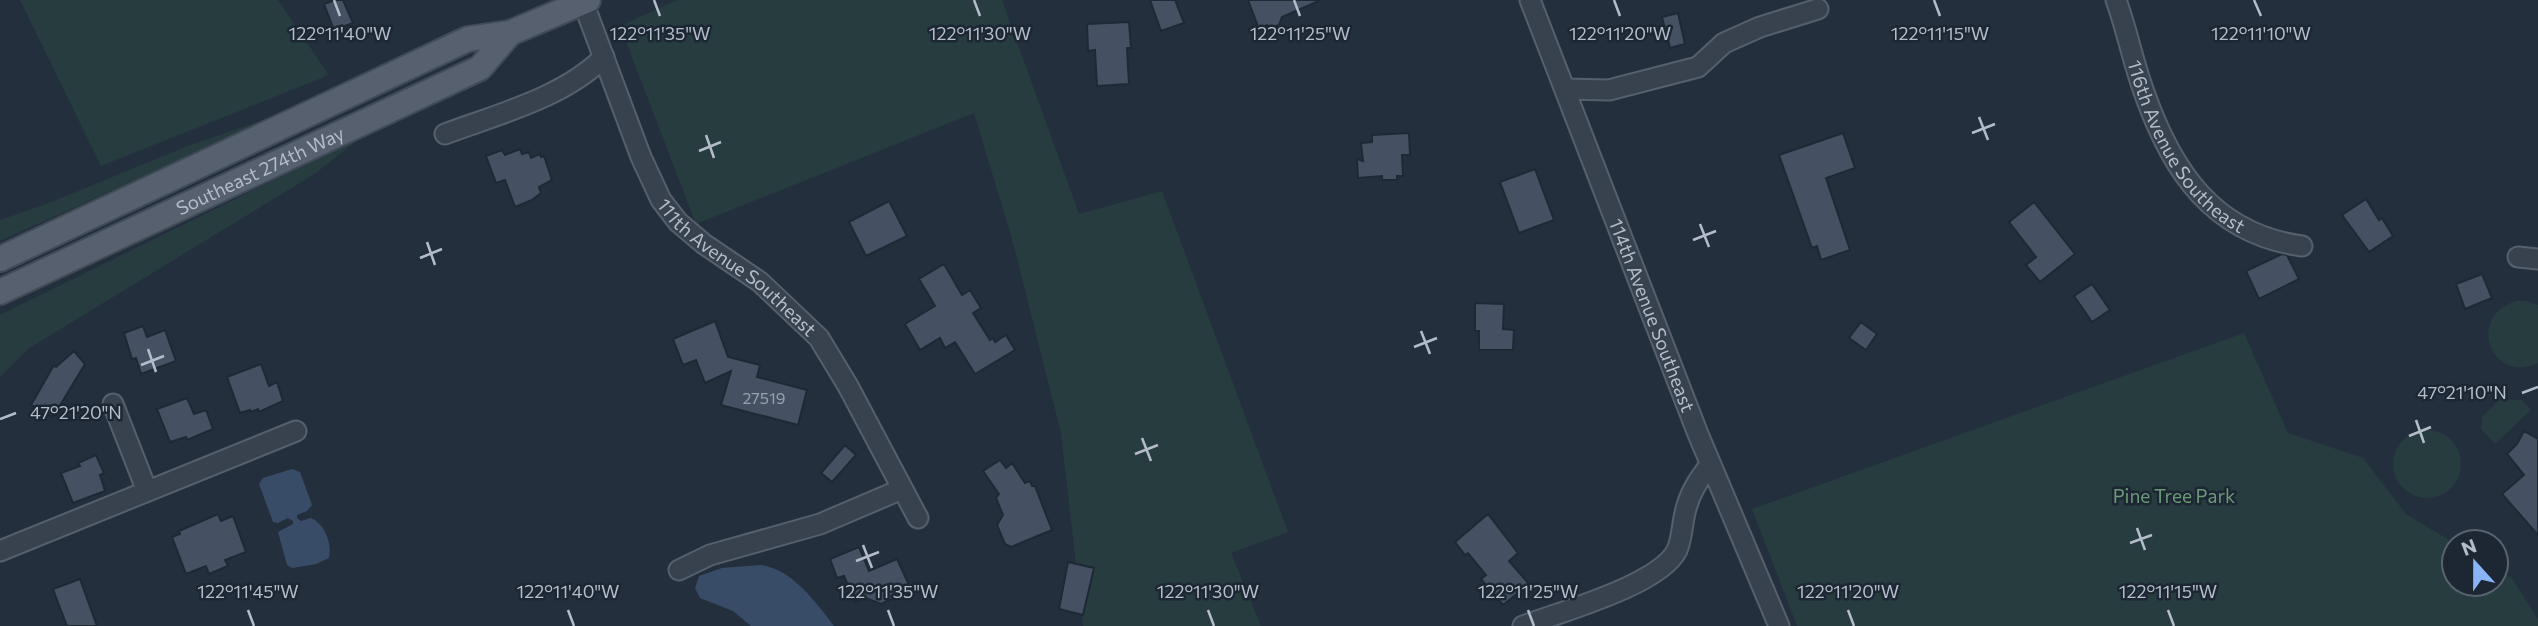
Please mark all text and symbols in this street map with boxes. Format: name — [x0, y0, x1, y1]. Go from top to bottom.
text: 122°11'40"W — [289, 22, 391, 44]
text: 122°11'35"W — [610, 22, 710, 44]
text: 122°11'30"W — [929, 22, 1031, 44]
text: 122°11'25"W — [1250, 22, 1350, 44]
text: 122°11'20"W — [1569, 22, 1671, 44]
text: 122°11'15"W — [1891, 22, 1989, 44]
text: 122°11'10"W — [2211, 22, 2311, 44]
street label: 116th Avenue Southeast — [2123, 57, 2250, 238]
street label: Southeast 274th Way — [172, 121, 348, 219]
street label: 111th Avenue Southeast — [653, 194, 822, 341]
street label: 114th Avenue Southeast — [1605, 215, 1700, 415]
text: 47°21'10"N — [2417, 381, 2507, 403]
house number: 27519 — [743, 388, 785, 407]
text: 47°21'20"N — [30, 401, 122, 423]
park label: Pine Tree Park — [2113, 484, 2235, 507]
north arrow — [2440, 528, 2510, 598]
text: N — [2458, 533, 2480, 560]
text: 122°11'45"W — [197, 580, 299, 602]
text: 122°11'40"W — [517, 580, 619, 602]
text: 122°11'35"W — [838, 580, 938, 602]
text: 122°11'30"W — [1157, 580, 1259, 602]
text: 122°11'25"W — [1478, 580, 1578, 602]
text: 122°11'20"W — [1797, 580, 1899, 602]
text: 122°11'15"W — [2119, 580, 2217, 602]

